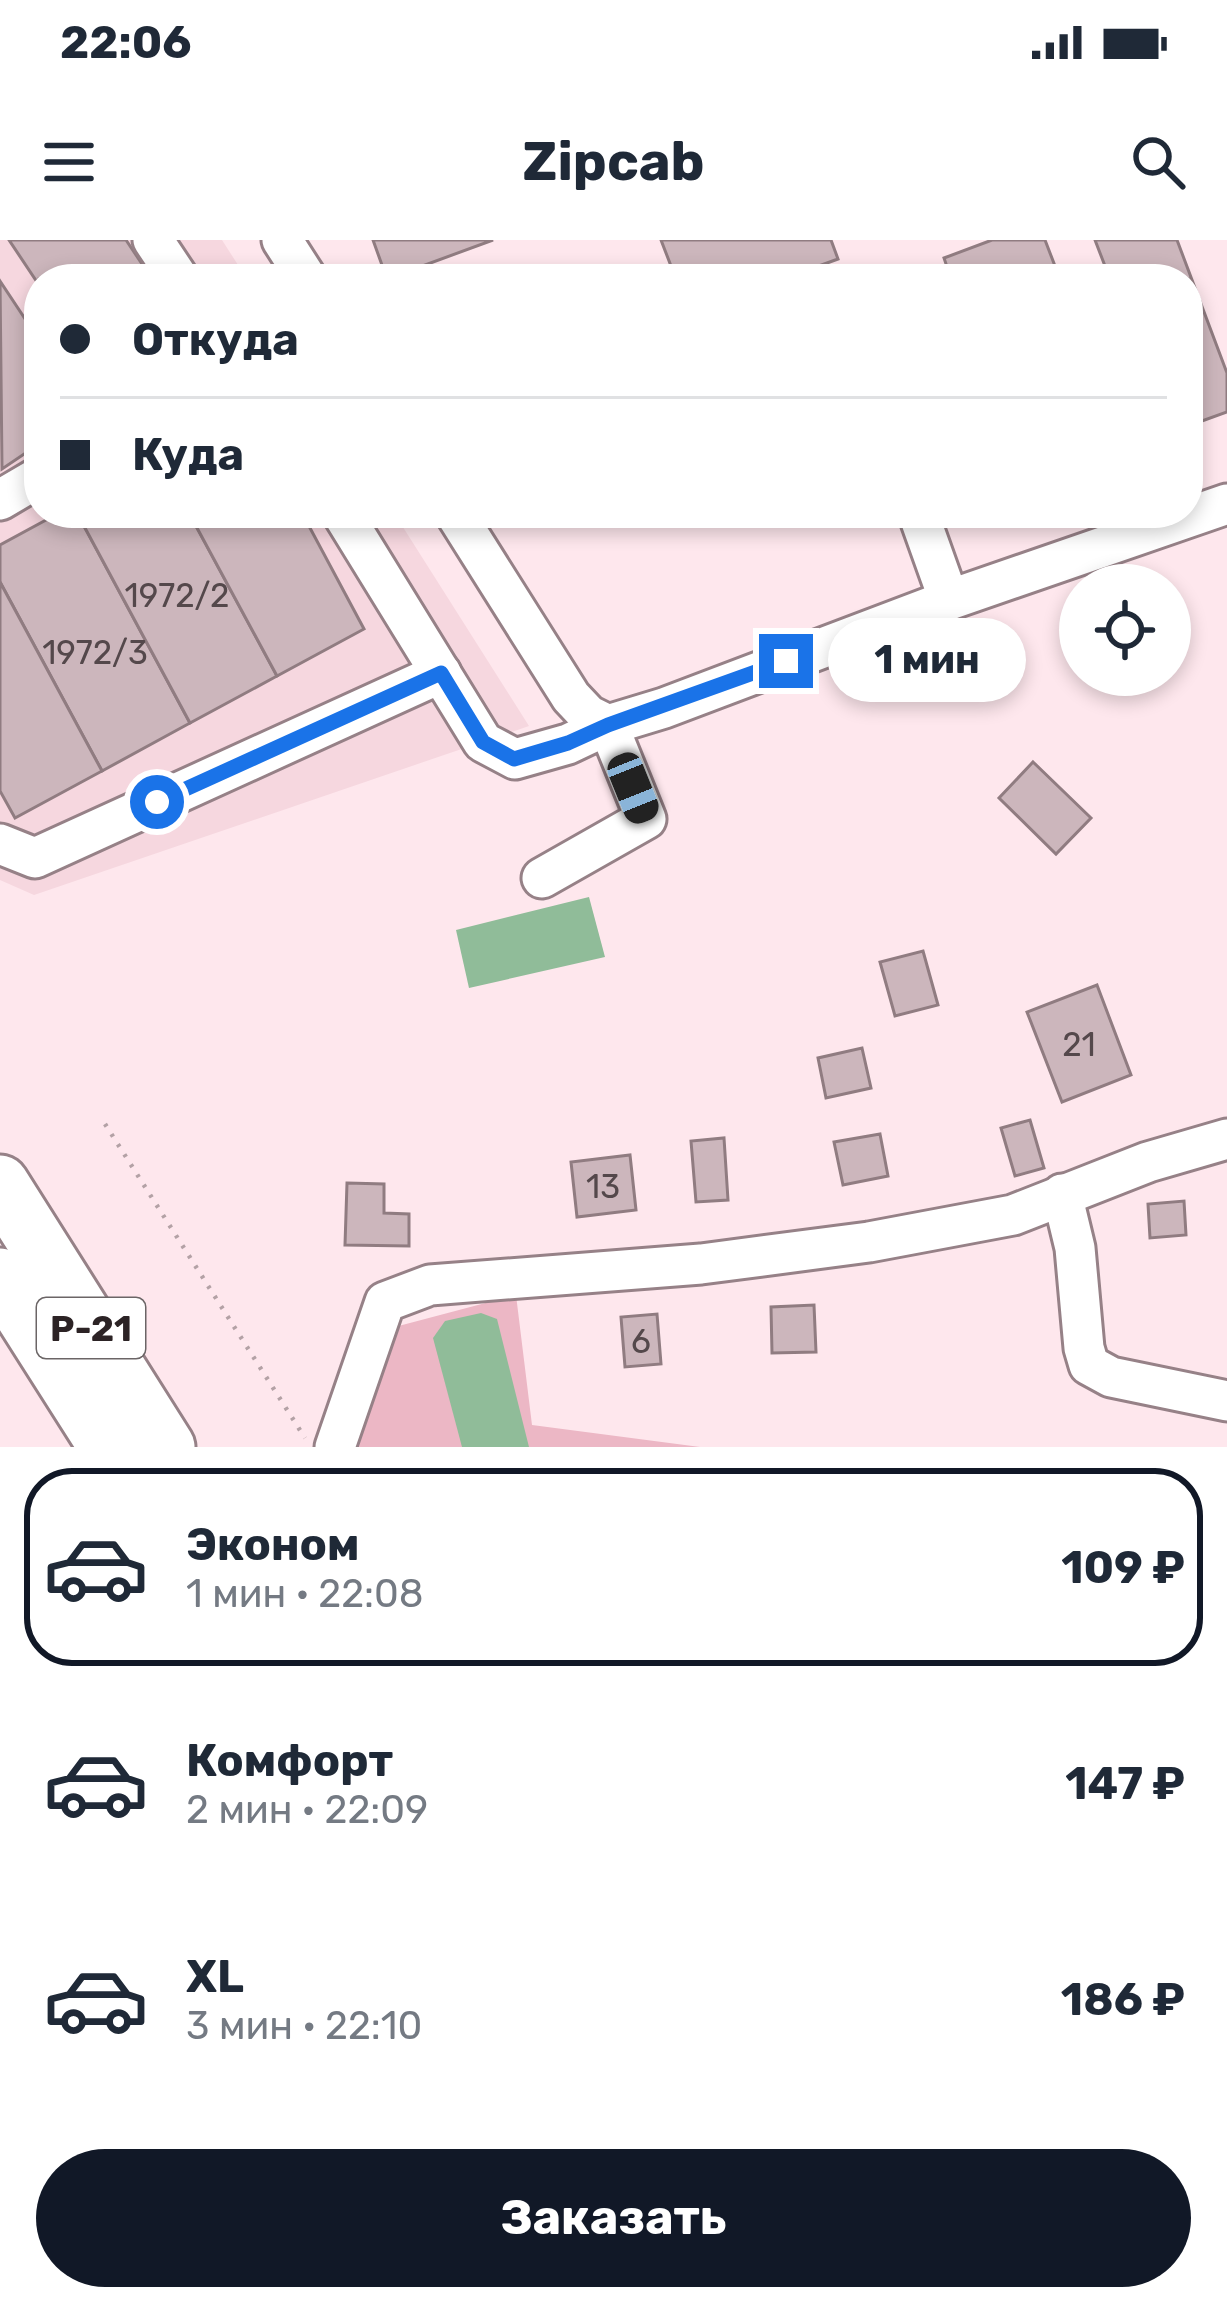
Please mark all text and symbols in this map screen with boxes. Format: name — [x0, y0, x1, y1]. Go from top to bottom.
text: 22:06 — [60, 16, 192, 69]
icon: menu — [36, 129, 102, 195]
icon: search — [1125, 129, 1191, 195]
text: Zipcab — [522, 130, 705, 194]
text: Откуда — [132, 313, 299, 366]
text: Куда — [132, 428, 244, 481]
map controls — [1059, 564, 1191, 696]
button: locate — [1059, 564, 1191, 696]
house number: 1972/2 — [125, 576, 229, 615]
callout: 1 мин — [828, 619, 1026, 703]
house number: 1972/3 — [42, 633, 148, 672]
route end — [759, 634, 813, 688]
text: 1 мин — [874, 637, 980, 683]
car — [603, 748, 663, 828]
route start — [130, 775, 184, 829]
house number: 21 — [1062, 1025, 1096, 1064]
house number: 13 — [586, 1167, 620, 1206]
road number: Р-21 — [37, 1298, 145, 1358]
house number: 6 — [631, 1322, 651, 1361]
icon: car — [42, 1513, 150, 1621]
text: Эконом — [186, 1518, 360, 1571]
text: 109 ₽ — [1061, 1541, 1185, 1594]
text: 1 мин · 22:08 — [186, 1571, 424, 1617]
icon: car — [42, 1729, 150, 1837]
text: Комфорт — [186, 1734, 393, 1787]
text: 147 ₽ — [1065, 1757, 1185, 1810]
text: 2 мин · 22:09 — [186, 1787, 428, 1833]
icon: car — [42, 1945, 150, 2053]
text: XL — [186, 1950, 244, 2003]
text: 186 ₽ — [1061, 1973, 1185, 2026]
text: 3 мин · 22:10 — [186, 2003, 422, 2049]
button: Заказать — [36, 2149, 1191, 2287]

